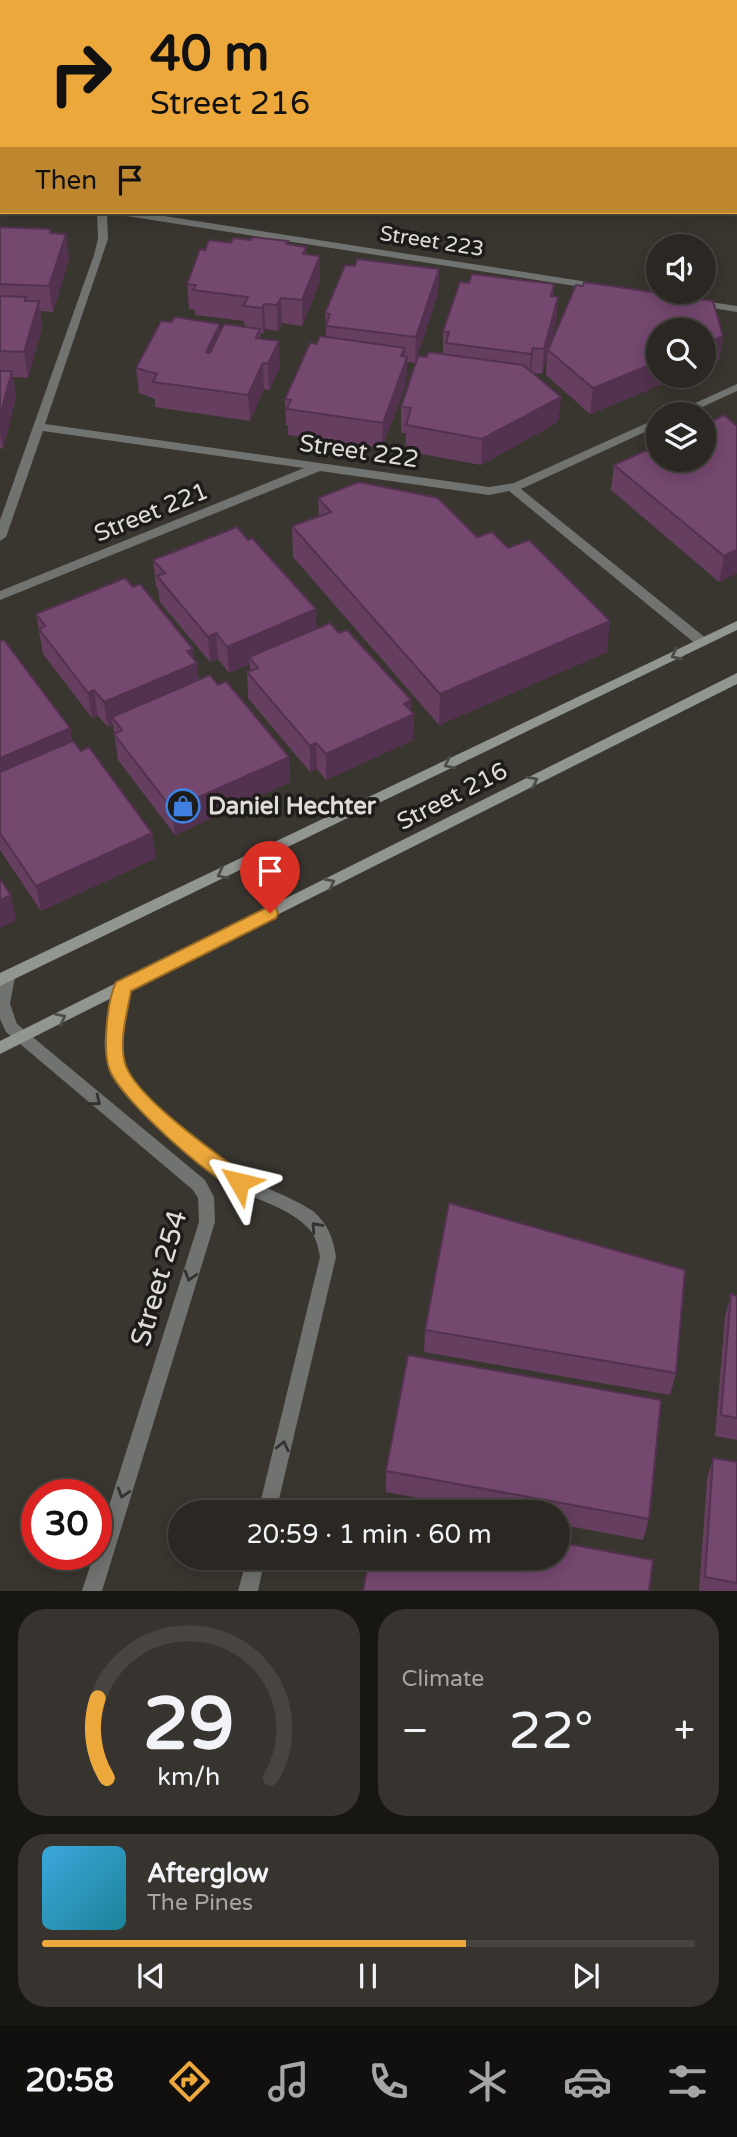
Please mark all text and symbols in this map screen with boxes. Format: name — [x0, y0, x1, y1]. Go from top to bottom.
text: 40 m — [150, 25, 269, 84]
icon: right — [35, 28, 126, 119]
text: Street 216 — [150, 85, 310, 123]
icon: arrive — [111, 161, 149, 199]
text: Then — [35, 165, 97, 196]
street label: Street 223 — [378, 221, 486, 262]
map controls — [646, 234, 716, 472]
button: sound — [646, 234, 716, 304]
button: search — [646, 318, 716, 388]
button: layers — [646, 402, 716, 472]
street label: Street 222 — [297, 429, 420, 474]
street label: Street 221 — [90, 477, 212, 548]
one-way arrow — [671, 646, 683, 660]
street label: Street 216 — [392, 756, 512, 837]
one-way arrow — [444, 756, 456, 770]
one-way arrow — [526, 775, 538, 789]
shop icon: Daniel Hechter — [164, 787, 202, 825]
place label: Daniel Hechter — [208, 792, 377, 821]
pin — [240, 841, 300, 913]
icon: arrive — [251, 852, 289, 890]
one-way arrow — [217, 865, 229, 879]
one-way arrow — [323, 877, 335, 891]
one-way arrow — [54, 1013, 66, 1027]
one-way arrow — [88, 1093, 101, 1105]
position arrow — [202, 1145, 276, 1219]
street label: Street 254 — [123, 1206, 195, 1350]
one-way arrow — [312, 1222, 324, 1235]
one-way arrow — [184, 1269, 199, 1281]
one-way arrow — [275, 1440, 289, 1452]
speed limit sign: 30 — [21, 1479, 112, 1570]
one-way arrow — [116, 1486, 131, 1498]
text: 20:59 · 1 min · 60 m — [246, 1519, 492, 1550]
text: Climate — [402, 1665, 484, 1693]
text: 29 — [143, 1682, 234, 1770]
text: 22° — [509, 1700, 594, 1763]
text: − — [402, 1708, 429, 1754]
text: + — [674, 1708, 695, 1754]
text: km/h — [157, 1762, 220, 1792]
text: Afterglow — [147, 1858, 269, 1889]
text: The Pines — [147, 1889, 253, 1917]
icon: previous — [132, 1957, 170, 1995]
icon: pause — [349, 1957, 387, 1995]
icon: next — [567, 1957, 605, 1995]
icon: directions — [165, 2057, 214, 2106]
icon: music — [264, 2057, 313, 2106]
icon: phone — [364, 2057, 413, 2106]
icon: climate — [463, 2057, 512, 2106]
icon: car — [563, 2057, 612, 2106]
icon: filters — [663, 2057, 712, 2106]
text: 20:58 — [25, 2062, 114, 2100]

